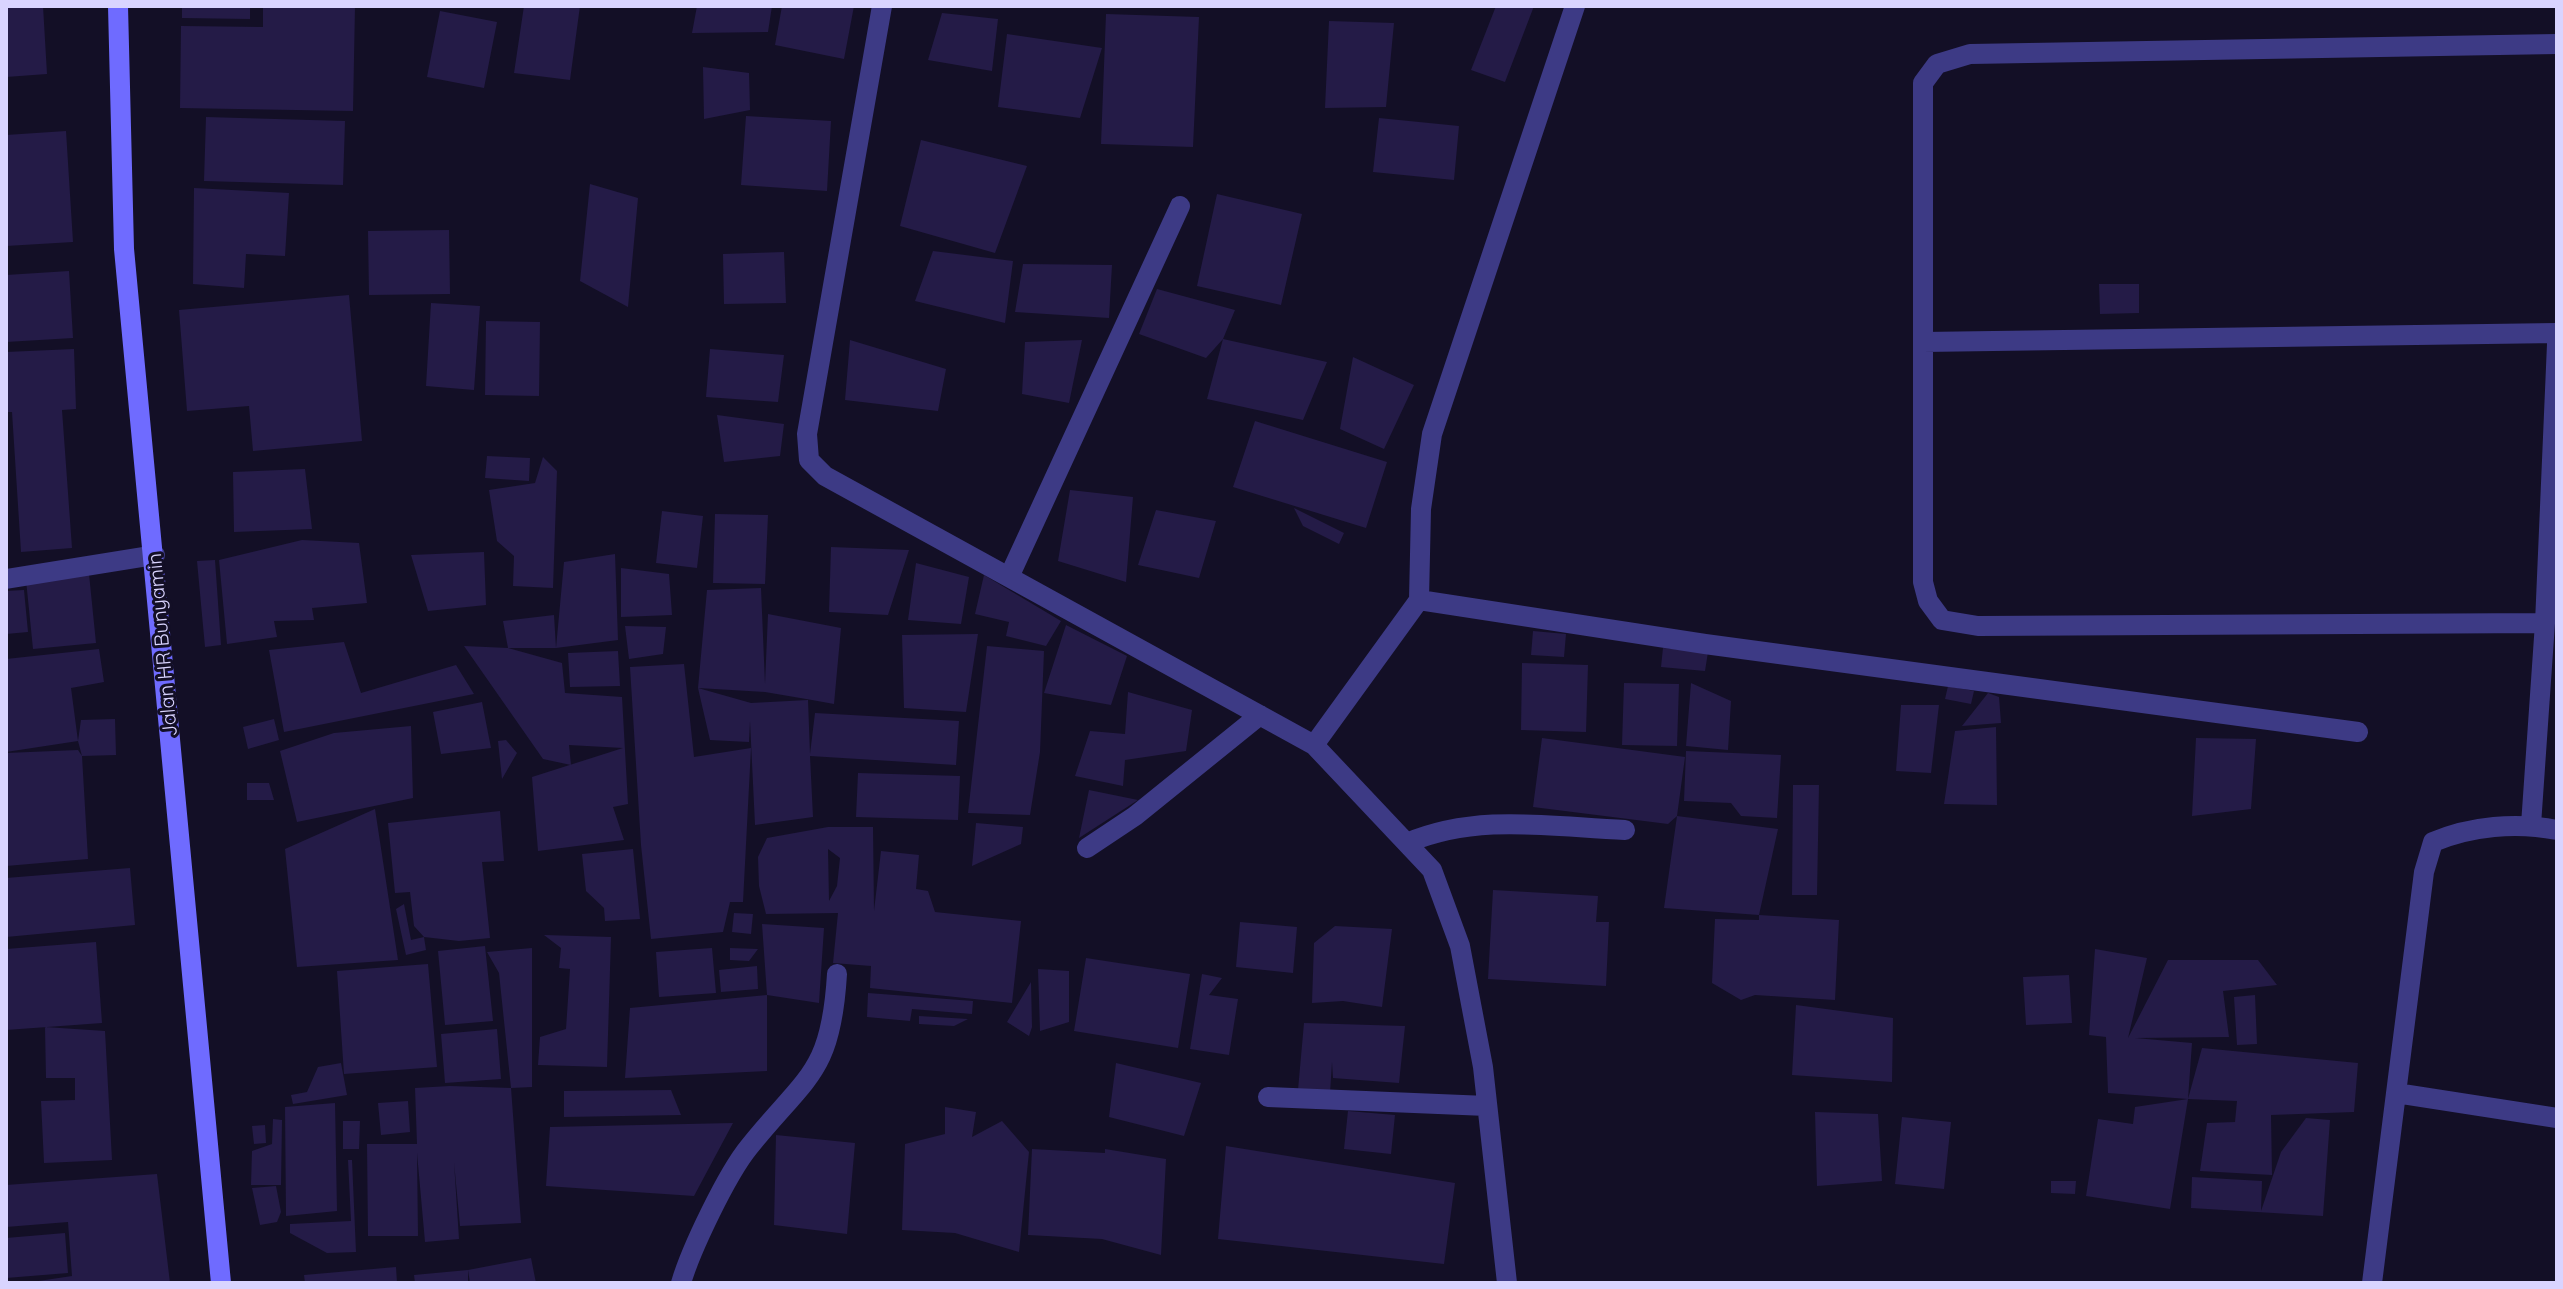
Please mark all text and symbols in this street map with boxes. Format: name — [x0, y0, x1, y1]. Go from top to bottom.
street label: Jalan HR Bunyamin — [143, 552, 183, 738]

